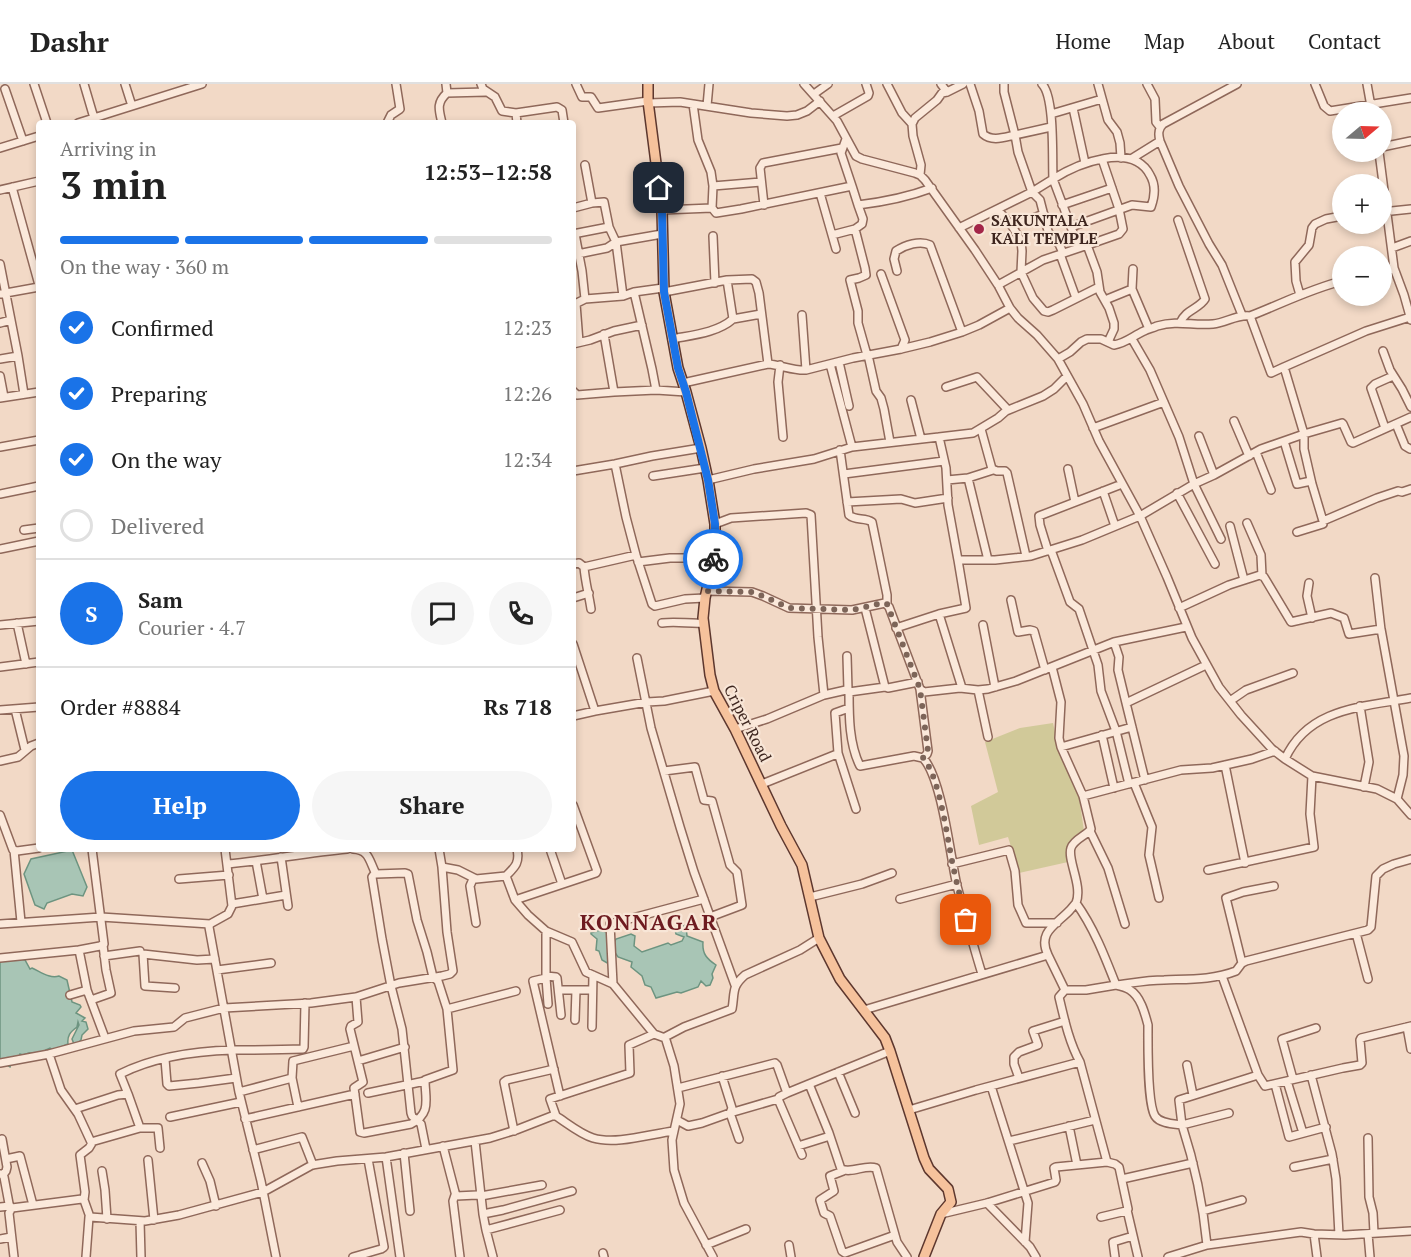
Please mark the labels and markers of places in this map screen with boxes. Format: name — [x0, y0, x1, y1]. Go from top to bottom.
pin — [633, 162, 684, 213]
place label: SAKUNTALA KALI TEMPLE — [991, 209, 1098, 249]
marker: SAKUNTALA KALI TEMPLE — [972, 222, 986, 236]
pin — [940, 894, 991, 945]

